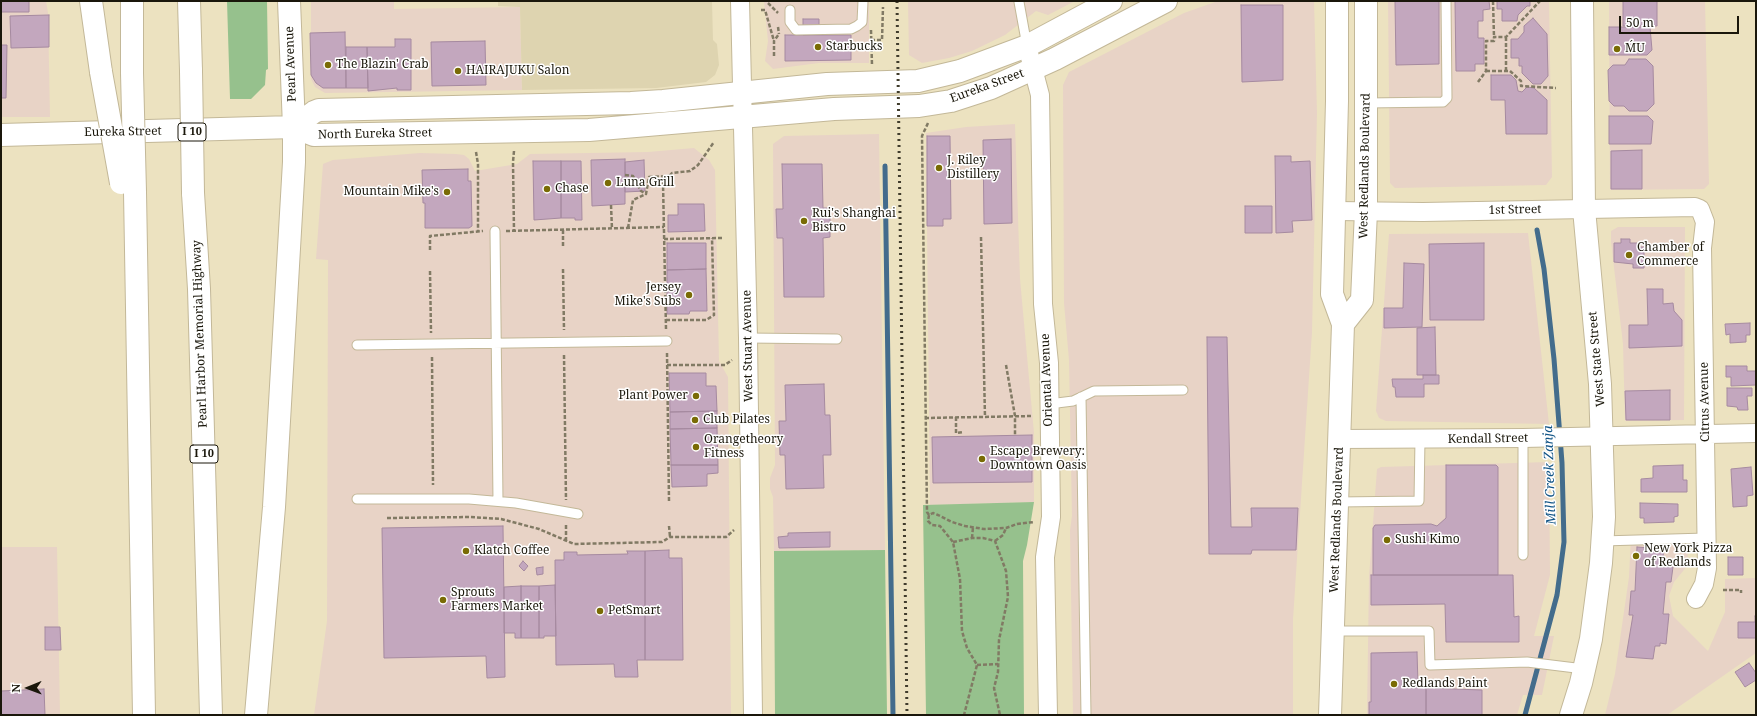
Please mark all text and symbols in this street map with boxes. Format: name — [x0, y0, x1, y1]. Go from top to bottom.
scale bar — [1621, 8, 1741, 34]
text: 50 m — [1626, 14, 1654, 31]
street label: Pearl Avenue — [282, 26, 300, 102]
place label: Starbucks — [826, 40, 882, 54]
marker: Starbucks — [813, 42, 823, 52]
place label: ḾU — [1625, 42, 1645, 56]
marker: ḾU — [1612, 44, 1622, 54]
place label: The Blazin' Crab — [336, 58, 429, 72]
marker: The Blazin' Crab — [323, 60, 333, 70]
place label: HAIRAJUKU Salon — [466, 64, 569, 78]
marker: HAIRAJUKU Salon — [453, 66, 463, 76]
street label: Eureka Street — [948, 66, 1026, 106]
street label: West Redlands Boulevard — [1357, 93, 1373, 239]
road number: I 10 — [178, 123, 206, 141]
street label: Eureka Street — [84, 124, 162, 140]
street label: North Eureka Street — [318, 126, 432, 142]
place label: J. Riley Distillery — [947, 154, 999, 182]
marker: J. Riley Distillery — [934, 163, 944, 173]
place label: Luna Grill — [616, 176, 674, 190]
marker: Luna Grill — [603, 178, 613, 188]
place label: Chase — [555, 182, 589, 196]
marker: Chase — [542, 184, 552, 194]
place label: Mountain Mike's — [343, 185, 439, 199]
marker: Mountain Mike's — [442, 187, 452, 197]
street label: 1st Street — [1488, 202, 1542, 218]
place label: Rui's Shanghai Bistro — [812, 207, 896, 235]
marker: Rui's Shanghai Bistro — [799, 216, 809, 226]
street label: Pearl Harbor Memorial Highway — [190, 240, 210, 428]
place label: Chamber of Commerce — [1637, 241, 1704, 269]
marker: Chamber of Commerce — [1624, 250, 1634, 260]
place label: Jersey Mike's Subs — [615, 281, 681, 309]
marker: Jersey Mike's Subs — [684, 290, 694, 300]
street label: West Stuart Avenue — [740, 290, 756, 402]
street label: West State Street — [1586, 311, 1608, 407]
street label: Oriental Avenue — [1038, 333, 1056, 427]
street label: Citrus Avenue — [1697, 362, 1713, 442]
place label: Plant Power — [619, 389, 688, 403]
marker: Plant Power — [691, 391, 701, 401]
place label: Club Pilates — [703, 413, 770, 427]
marker: Club Pilates — [690, 415, 700, 425]
water label: Mill Creek Zanja — [1540, 425, 1560, 525]
street label: Kendall Street — [1448, 431, 1528, 447]
place label: Orangetheory Fitness — [704, 433, 783, 461]
marker: Orangetheory Fitness — [691, 442, 701, 452]
road number: I 10 — [190, 445, 218, 463]
place label: Escape Brewery: Downtown Oasis — [990, 445, 1086, 473]
street label: West Redlands Boulevard — [1327, 447, 1347, 593]
marker: Escape Brewery: Downtown Oasis — [977, 454, 987, 464]
place label: Sushi Kimo — [1395, 533, 1460, 547]
marker: Sushi Kimo — [1382, 535, 1392, 545]
place label: New York Pizza of Redlands — [1644, 542, 1733, 570]
place label: Klatch Coffee — [474, 544, 549, 558]
marker: Klatch Coffee — [461, 546, 471, 556]
marker: New York Pizza of Redlands — [1631, 551, 1641, 561]
place label: Sprouts Farmers Market — [451, 586, 543, 614]
marker: Sprouts Farmers Market — [438, 595, 448, 605]
place label: PetSmart — [608, 604, 660, 618]
marker: PetSmart — [595, 606, 605, 616]
north arrow — [8, 668, 48, 708]
place label: Redlands Paint — [1402, 677, 1488, 691]
marker: Redlands Paint — [1389, 679, 1399, 689]
text: N — [8, 684, 23, 693]

